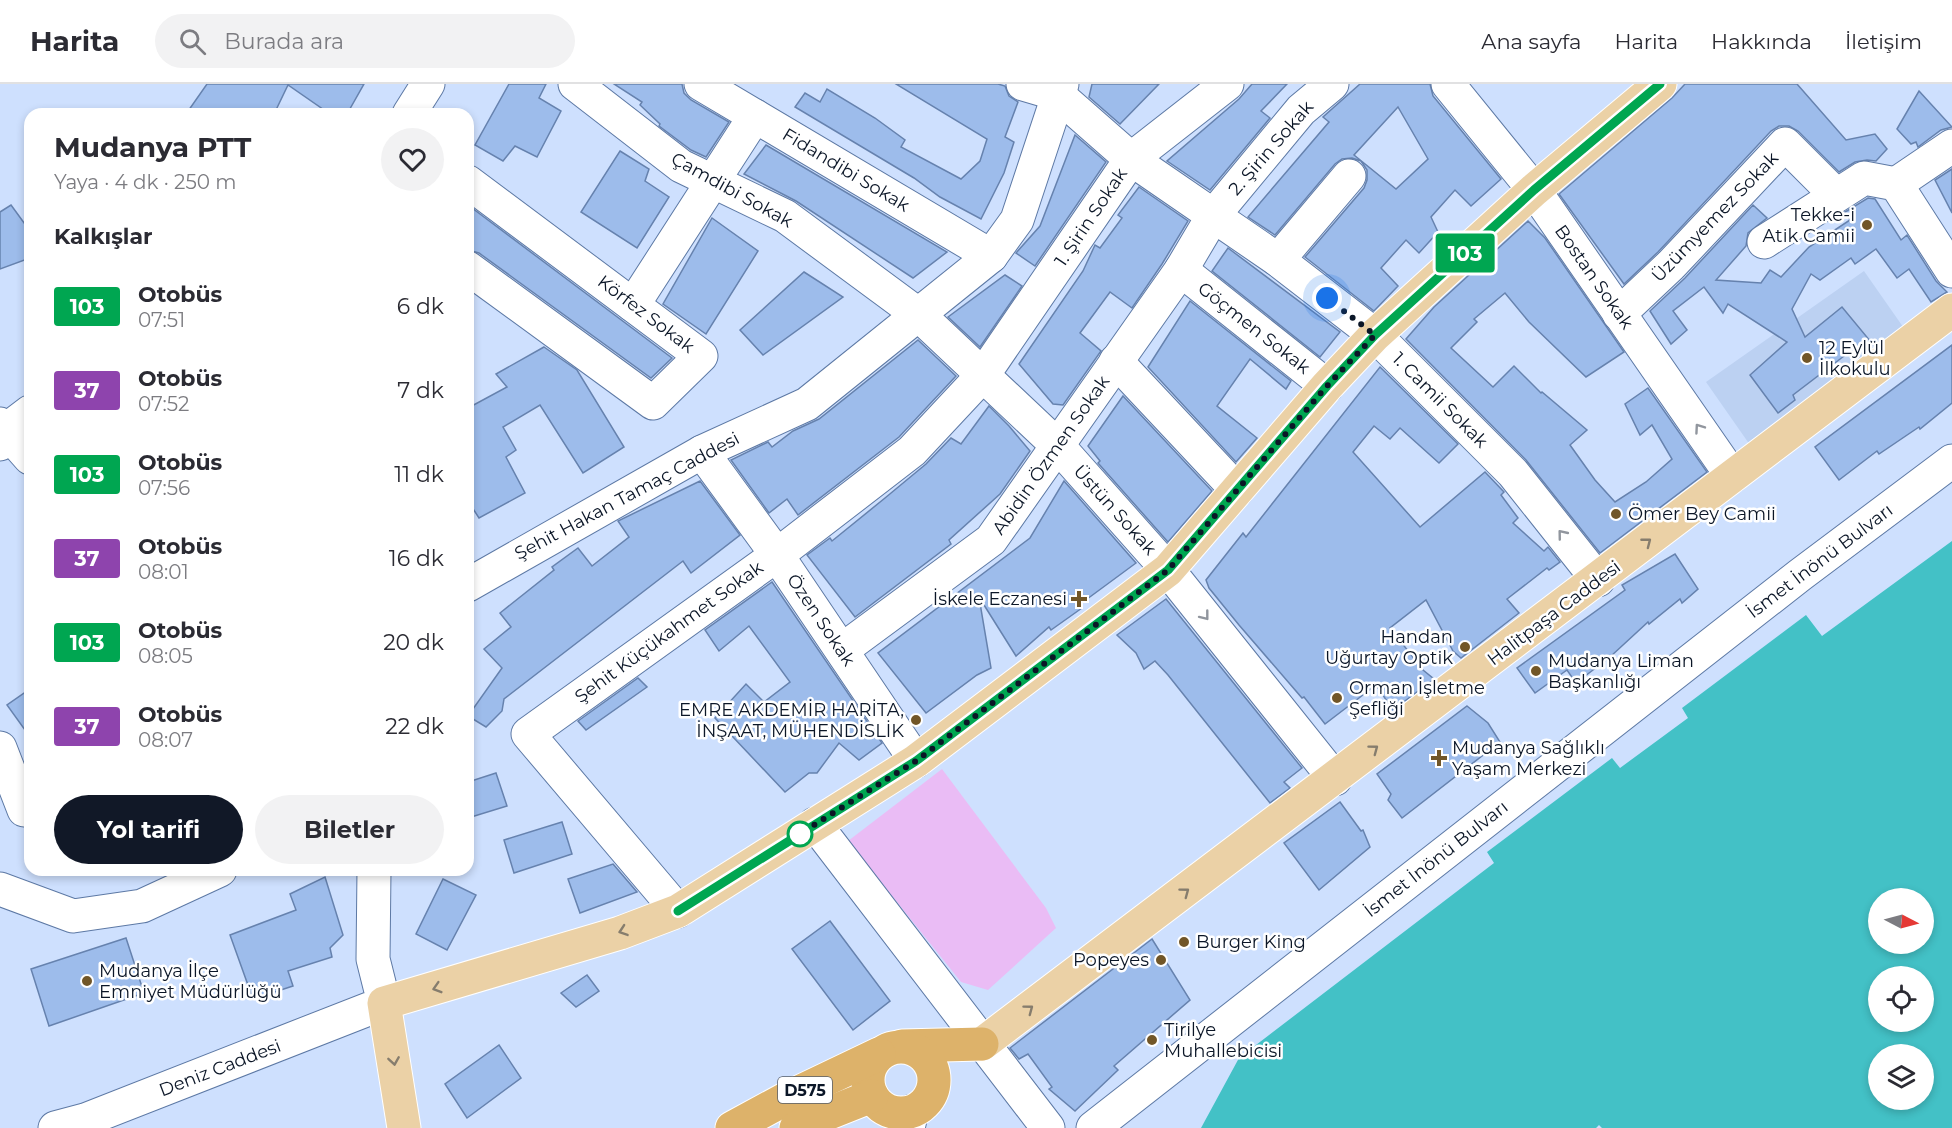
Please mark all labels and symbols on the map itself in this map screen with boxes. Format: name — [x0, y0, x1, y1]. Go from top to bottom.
street label: 2. Şirin Sokak — [1224, 96, 1318, 200]
street label: Fidandibi Sokak — [778, 123, 914, 217]
street label: Üzümyemez Sokak — [1647, 147, 1783, 287]
street label: Çamdibi Sokak — [667, 148, 797, 233]
street label: 1. Şirin Sokak — [1050, 163, 1132, 270]
place label: Tekke-i Atik Camii — [1763, 204, 1855, 247]
marker: Tekke-i Atik Camii — [1860, 218, 1874, 232]
street label: Bostan Sokak — [1550, 221, 1638, 334]
line badge: 103 — [1430, 234, 1500, 272]
street label: Körfez Sokak — [593, 270, 699, 358]
street label: Göçmen Sokak — [1193, 277, 1315, 379]
your location — [1312, 283, 1342, 313]
place label: 12 Eylül İlkokulu — [1819, 337, 1891, 380]
street label: 1. Camii Sokak — [1388, 348, 1493, 453]
marker: 12 Eylül İlkokulu — [1800, 351, 1814, 365]
street label: Abidin Özmen Sokak — [988, 371, 1114, 539]
one-way arrow — [1695, 423, 1706, 434]
street label: Şehit Hakan Tamaç Caddesi — [511, 427, 743, 565]
street label: Üstün Sokak — [1069, 460, 1161, 560]
street label: İsmet İnönü Bulvarı — [1743, 499, 1897, 623]
place label: Ömer Bey Camii — [1628, 503, 1776, 525]
marker: Ömer Bey Camii — [1609, 507, 1623, 521]
one-way arrow — [1558, 530, 1569, 541]
one-way arrow — [1640, 539, 1651, 550]
street label: Şehit Küçükahmet Sokak — [571, 556, 768, 708]
street label: Halitpaşa Caddesi — [1483, 556, 1625, 670]
street label: Özen Sokak — [782, 570, 860, 670]
place label: İskele Eczanesi — [933, 588, 1067, 610]
marker: İskele Eczanesi — [1072, 592, 1086, 606]
one-way arrow — [1197, 609, 1208, 620]
place label: Handan Uğurtay Optik — [1325, 626, 1453, 669]
marker: Handan Uğurtay Optik — [1458, 640, 1472, 654]
place label: Mudanya Liman Başkanlığı — [1548, 650, 1694, 693]
marker: Mudanya Liman Başkanlığı — [1529, 664, 1543, 678]
place label: Orman İşletme Şefliği — [1349, 677, 1485, 720]
marker: Orman İşletme Şefliği — [1330, 691, 1344, 705]
place label: EMRE AKDEMİR HARİTA, İNŞAAT, MÜHENDİSLİK — [679, 699, 904, 742]
marker: EMRE AKDEMİR HARİTA, İNŞAAT, MÜHENDİSLİK — [909, 713, 923, 727]
place label: Mudanya Sağlıklı Yaşam Merkezi — [1452, 737, 1605, 780]
one-way arrow — [1368, 745, 1379, 756]
marker: Mudanya Sağlıklı Yaşam Merkezi — [1430, 749, 1448, 767]
street label: İsmet İnönü Bulvarı — [1360, 796, 1512, 922]
unlabelled marker — [787, 821, 813, 847]
north arrow — [1868, 888, 1934, 954]
one-way arrow — [1179, 889, 1190, 900]
one-way arrow — [619, 924, 629, 937]
place label: Burger King — [1196, 931, 1306, 953]
marker: Burger King — [1177, 935, 1191, 949]
place label: Popeyes — [1073, 949, 1149, 971]
marker: Popeyes — [1154, 953, 1168, 967]
place label: Mudanya İlçe Emniyet Müdürlüğü — [99, 960, 281, 1003]
marker: Mudanya İlçe Emniyet Müdürlüğü — [80, 974, 94, 988]
one-way arrow — [432, 981, 443, 993]
one-way arrow — [1023, 1005, 1034, 1016]
place label: Tirilye Muhallebicisi — [1164, 1019, 1282, 1062]
marker: Tirilye Muhallebicisi — [1145, 1033, 1159, 1047]
street label: Deniz Caddesi — [156, 1035, 284, 1101]
one-way arrow — [387, 1057, 399, 1066]
road number: D575 — [778, 1077, 832, 1103]

